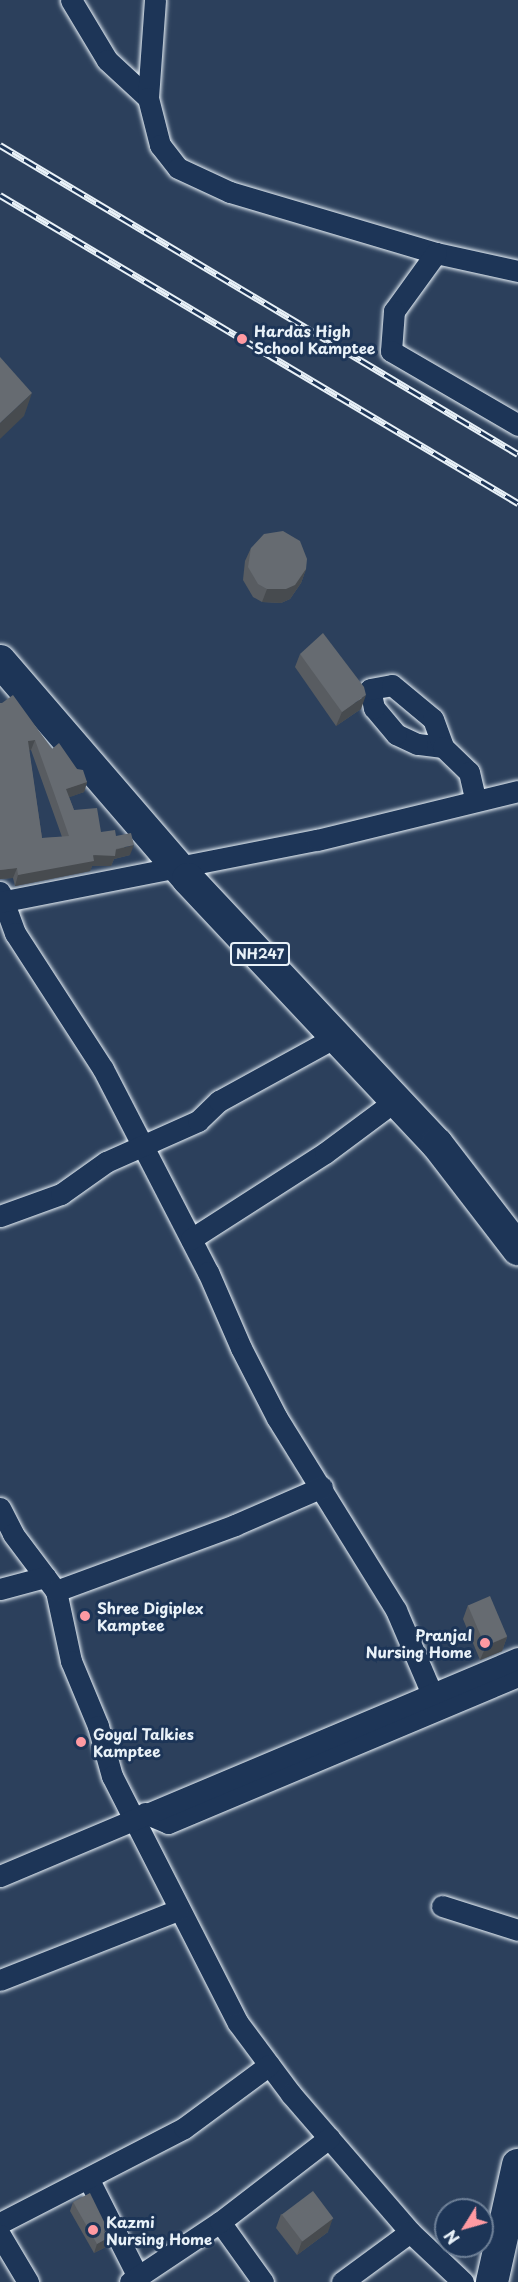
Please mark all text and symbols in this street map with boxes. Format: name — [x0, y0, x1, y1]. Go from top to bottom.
place label: Hardas High School Kamptee — [254, 321, 376, 356]
marker: Hardas High School Kamptee — [235, 332, 249, 346]
road number: NH247 — [230, 943, 290, 965]
place label: Shree Digiplex Kamptee — [97, 1598, 205, 1633]
marker: Shree Digiplex Kamptee — [78, 1609, 92, 1623]
place label: Pranjal Nursing Home — [365, 1625, 472, 1660]
marker: Pranjal Nursing Home — [476, 1634, 494, 1652]
place label: Goyal Talkies Kamptee — [93, 1724, 195, 1759]
marker: Goyal Talkies Kamptee — [74, 1735, 88, 1749]
north arrow — [434, 2198, 494, 2258]
place label: Kazmi Nursing Home — [106, 2212, 213, 2247]
marker: Kazmi Nursing Home — [84, 2221, 102, 2239]
text: N — [438, 2225, 465, 2250]

